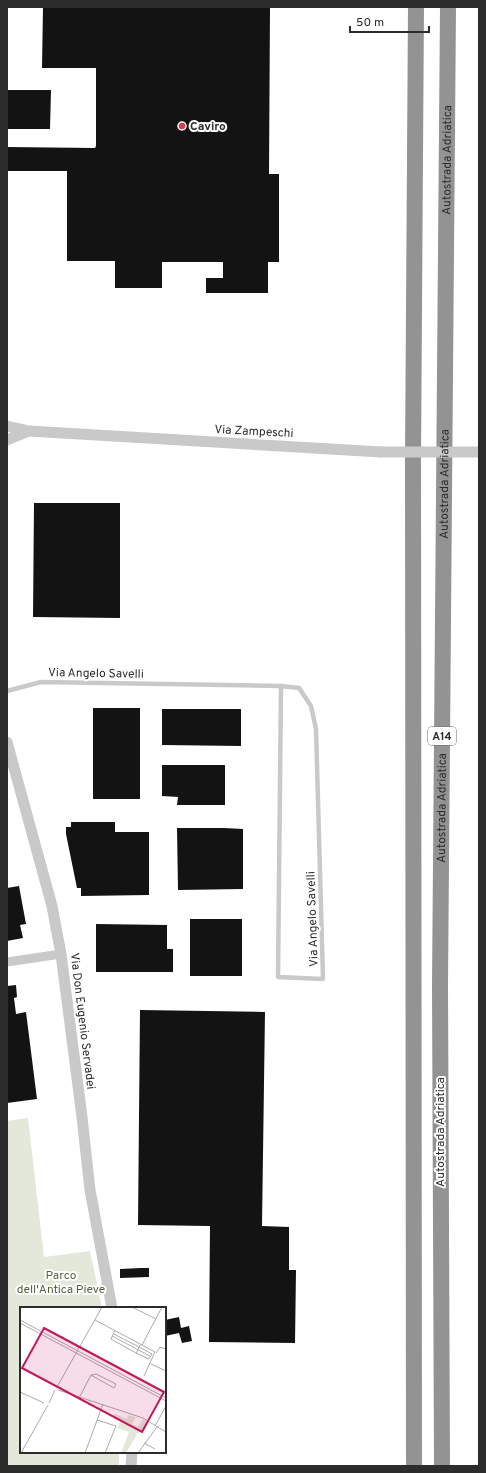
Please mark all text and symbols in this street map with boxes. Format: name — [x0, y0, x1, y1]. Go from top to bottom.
scale bar — [350, 8, 429, 34]
text: 50 m — [356, 15, 384, 31]
street label: Autostrada Adriatica — [439, 105, 456, 215]
place label: Caviro — [190, 119, 226, 135]
marker: Caviro — [177, 121, 187, 131]
street label: Via Zampeschi — [214, 422, 294, 442]
street label: Autostrada Adriatica — [437, 429, 454, 539]
street label: Via Angelo Savelli — [48, 665, 144, 683]
road number: A14 — [428, 727, 456, 745]
street label: Autostrada Adriatica — [434, 753, 451, 863]
street label: Via Angelo Savelli — [303, 871, 323, 967]
street label: Via Don Eugenio Servadei — [66, 952, 98, 1090]
street label: Autostrada Adriatica — [433, 1077, 449, 1187]
park label: Parco dell'Antica Pieve — [17, 1268, 105, 1298]
inset map — [20, 1307, 166, 1453]

